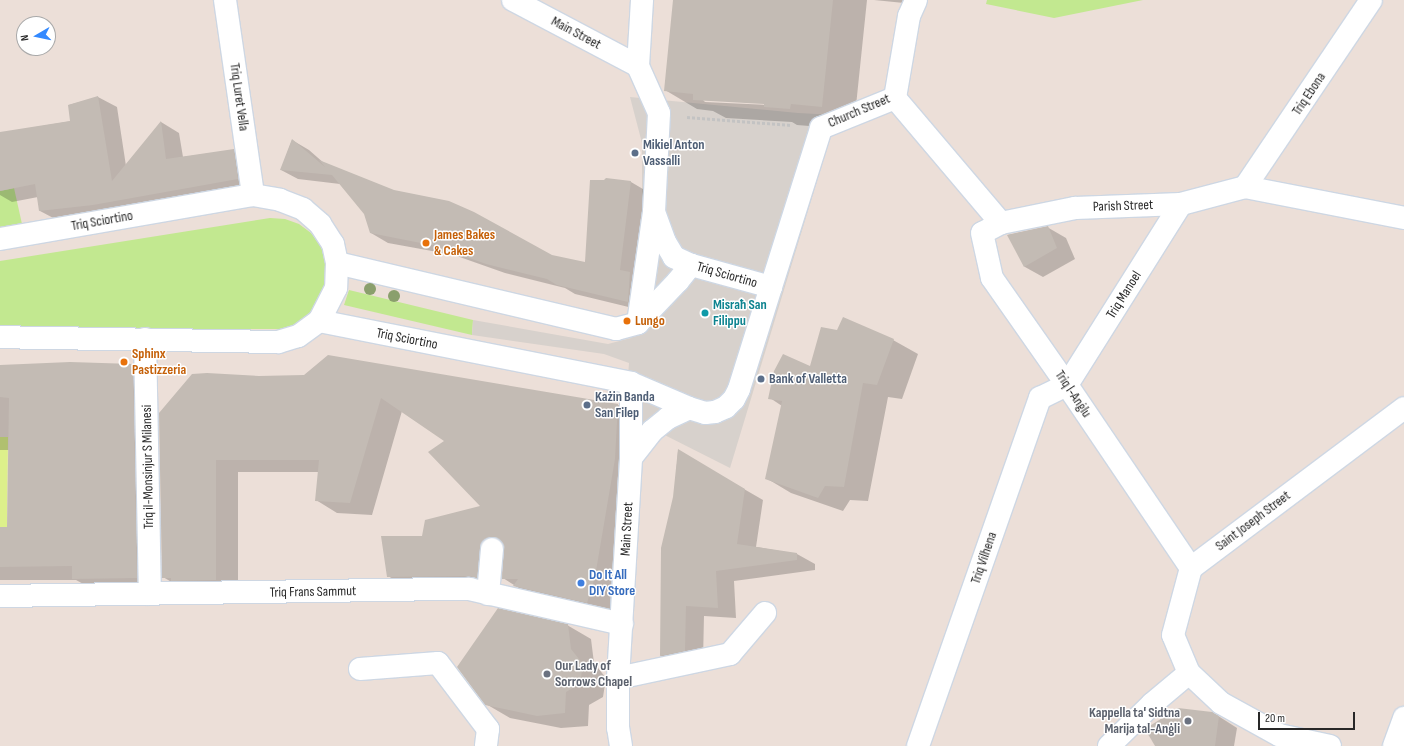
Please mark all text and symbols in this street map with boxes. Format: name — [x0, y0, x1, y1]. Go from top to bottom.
street label: Main Street — [548, 13, 604, 53]
north arrow — [16, 16, 56, 56]
text: N — [18, 34, 32, 42]
street label: Triq Luret Vella — [226, 62, 252, 132]
street label: Triq Ebona — [1289, 69, 1329, 119]
street label: Church Street — [825, 90, 893, 132]
place label: Mikiel Anton Vassalli — [643, 137, 704, 170]
marker: Mikiel Anton Vassalli — [630, 148, 640, 158]
street label: Parish Street — [1092, 197, 1154, 215]
street label: Triq Sciortino — [70, 207, 134, 235]
place label: James Bakes & Cakes — [434, 227, 495, 260]
marker: James Bakes & Cakes — [421, 238, 431, 248]
street label: Triq Sciortino — [695, 258, 759, 292]
street label: Triq Manoel — [1103, 268, 1145, 322]
place label: Misraħ San Filippu — [713, 297, 767, 330]
marker: Misraħ San Filippu — [700, 308, 710, 318]
place label: Lungo — [635, 313, 665, 329]
marker: Lungo — [622, 316, 632, 326]
street label: Triq Sciortino — [375, 325, 439, 353]
place label: Sphinx Pastizzeria — [132, 346, 186, 378]
marker: Sphinx Pastizzeria — [119, 357, 129, 367]
street label: Triq l-Anġlu — [1051, 367, 1095, 421]
place label: Bank of Valletta — [769, 371, 847, 387]
marker: Bank of Valletta — [756, 374, 766, 384]
place label: Każin Banda San Filep — [595, 389, 655, 422]
marker: Każin Banda San Filep — [582, 400, 592, 410]
street label: Triq il-Monsinjur S Milanesi — [139, 405, 157, 529]
street label: Saint Joseph Street — [1212, 487, 1294, 555]
street label: Main Street — [617, 502, 637, 556]
street label: Triq Vilhena — [967, 530, 1001, 586]
place label: Do It All DIY Store — [589, 567, 635, 600]
marker: Do It All DIY Store — [576, 578, 586, 588]
street label: Triq Frans Sammut — [270, 583, 356, 601]
place label: Our Lady of Sorrows Chapel — [555, 658, 632, 690]
marker: Our Lady of Sorrows Chapel — [542, 669, 552, 679]
scale bar — [1260, 704, 1357, 730]
place label: Kappella ta' Sidtna Marija tal-Anġli — [1089, 705, 1180, 738]
text: 20 m — [1265, 711, 1285, 726]
marker: Kappella ta' Sidtna Marija tal-Anġli — [1183, 716, 1193, 726]

